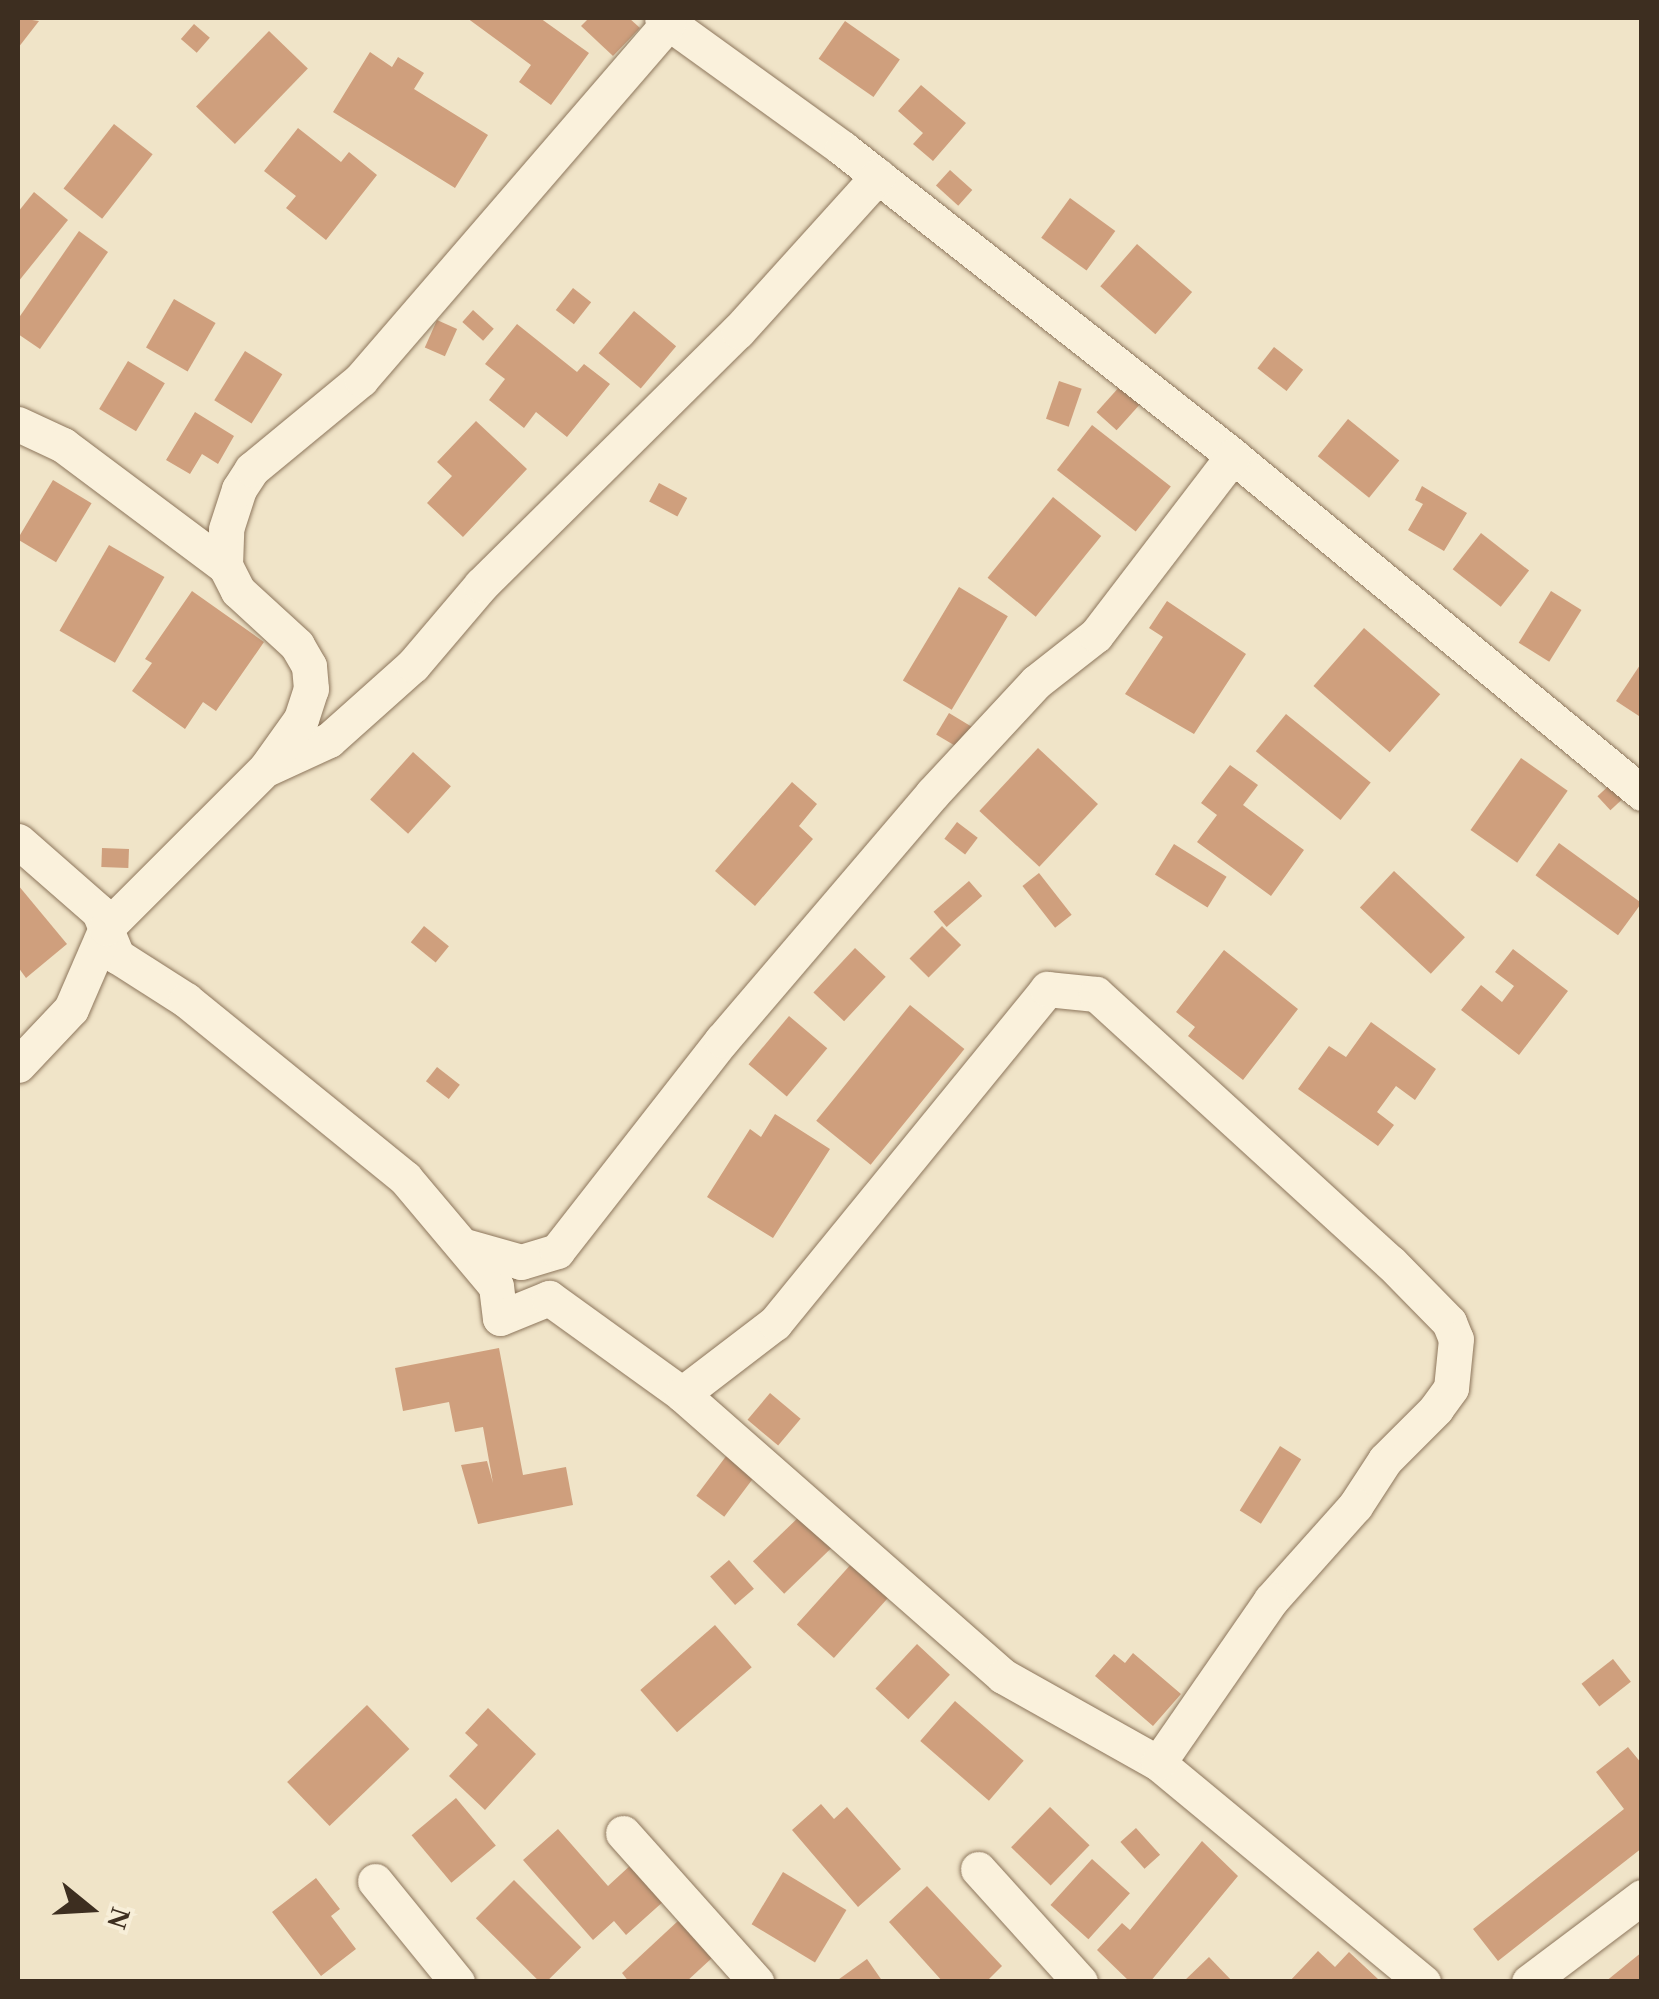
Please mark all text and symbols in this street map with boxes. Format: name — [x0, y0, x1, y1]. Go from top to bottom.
north arrow — [40, 1859, 140, 1959]
text: N — [101, 1904, 137, 1933]

